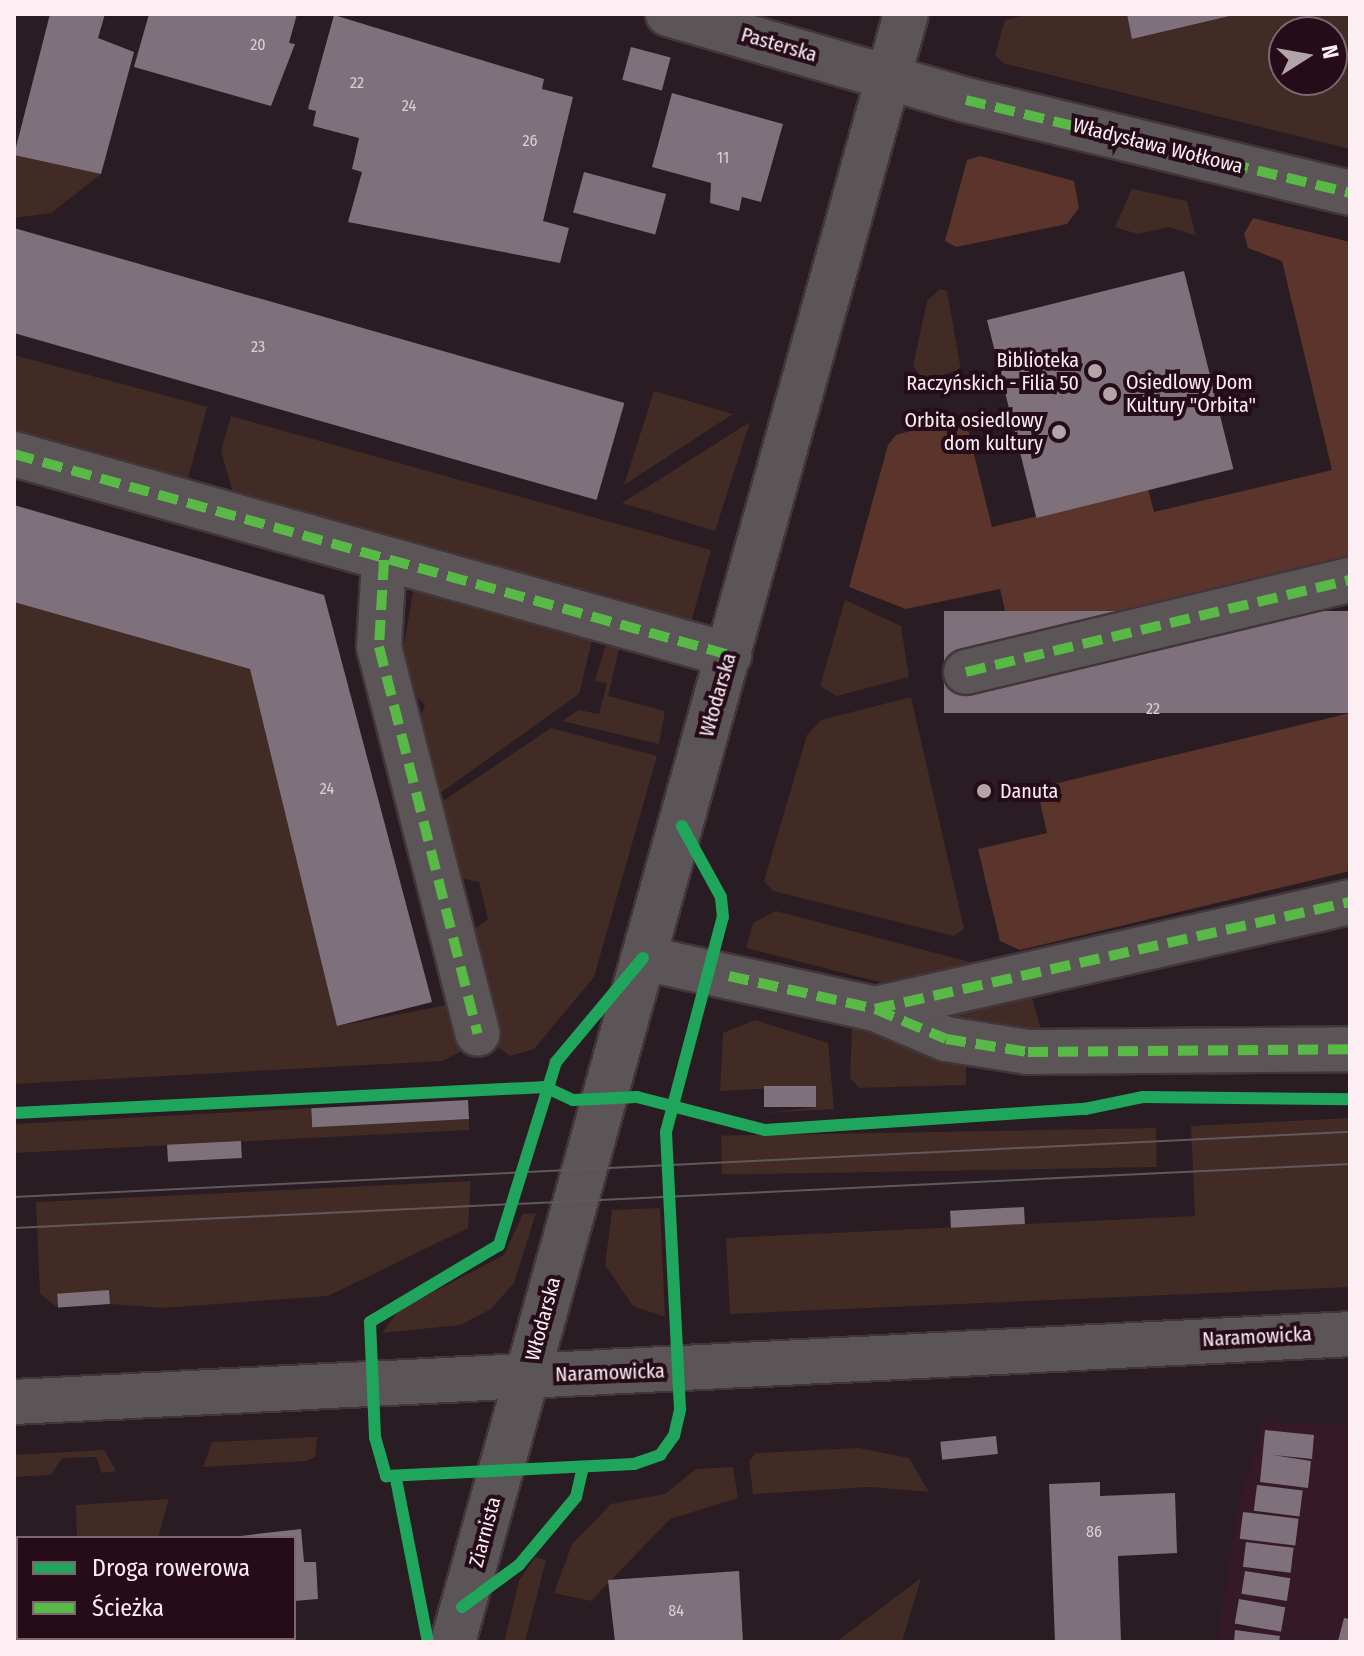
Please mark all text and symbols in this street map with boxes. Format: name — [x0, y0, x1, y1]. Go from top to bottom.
north arrow — [1268, 16, 1348, 96]
street label: Pasterska — [738, 23, 820, 67]
house number: 20 — [250, 35, 266, 55]
text: N — [1316, 43, 1345, 61]
house number: 22 — [350, 73, 364, 93]
house number: 24 — [402, 96, 416, 116]
street label: Władysława Wołkowa — [1071, 113, 1245, 179]
house number: 26 — [523, 131, 537, 151]
house number: 11 — [717, 148, 729, 168]
house number: 23 — [251, 337, 265, 357]
place label: Biblioteka Raczyńskich - Filia 50 — [906, 348, 1079, 395]
marker: Biblioteka Raczyńskich - Filia 50 — [1086, 362, 1104, 380]
place label: Osiedlowy Dom Kultury "Orbita" — [1126, 370, 1256, 417]
marker: Osiedlowy Dom Kultury "Orbita" — [1101, 385, 1119, 403]
place label: Orbita osiedlowy dom kultury — [904, 408, 1043, 455]
marker: Orbita osiedlowy dom kultury — [1050, 423, 1068, 441]
street label: Włodarska — [695, 651, 741, 739]
house number: 22 — [1146, 699, 1160, 719]
house number: 24 — [320, 779, 334, 799]
place label: Danuta — [1000, 779, 1058, 803]
marker: Danuta — [975, 782, 993, 800]
street label: Włodarska — [520, 1275, 566, 1363]
street label: Naramowicka — [1202, 1322, 1312, 1352]
street label: Naramowicka — [555, 1359, 665, 1387]
street label: Ziarnista — [464, 1494, 506, 1570]
house number: 86 — [1086, 1522, 1102, 1542]
legend — [16, 1536, 296, 1640]
text: Droga rowerowa — [92, 1554, 250, 1582]
text: Ścieżka — [92, 1594, 164, 1622]
house number: 84 — [668, 1601, 684, 1621]

